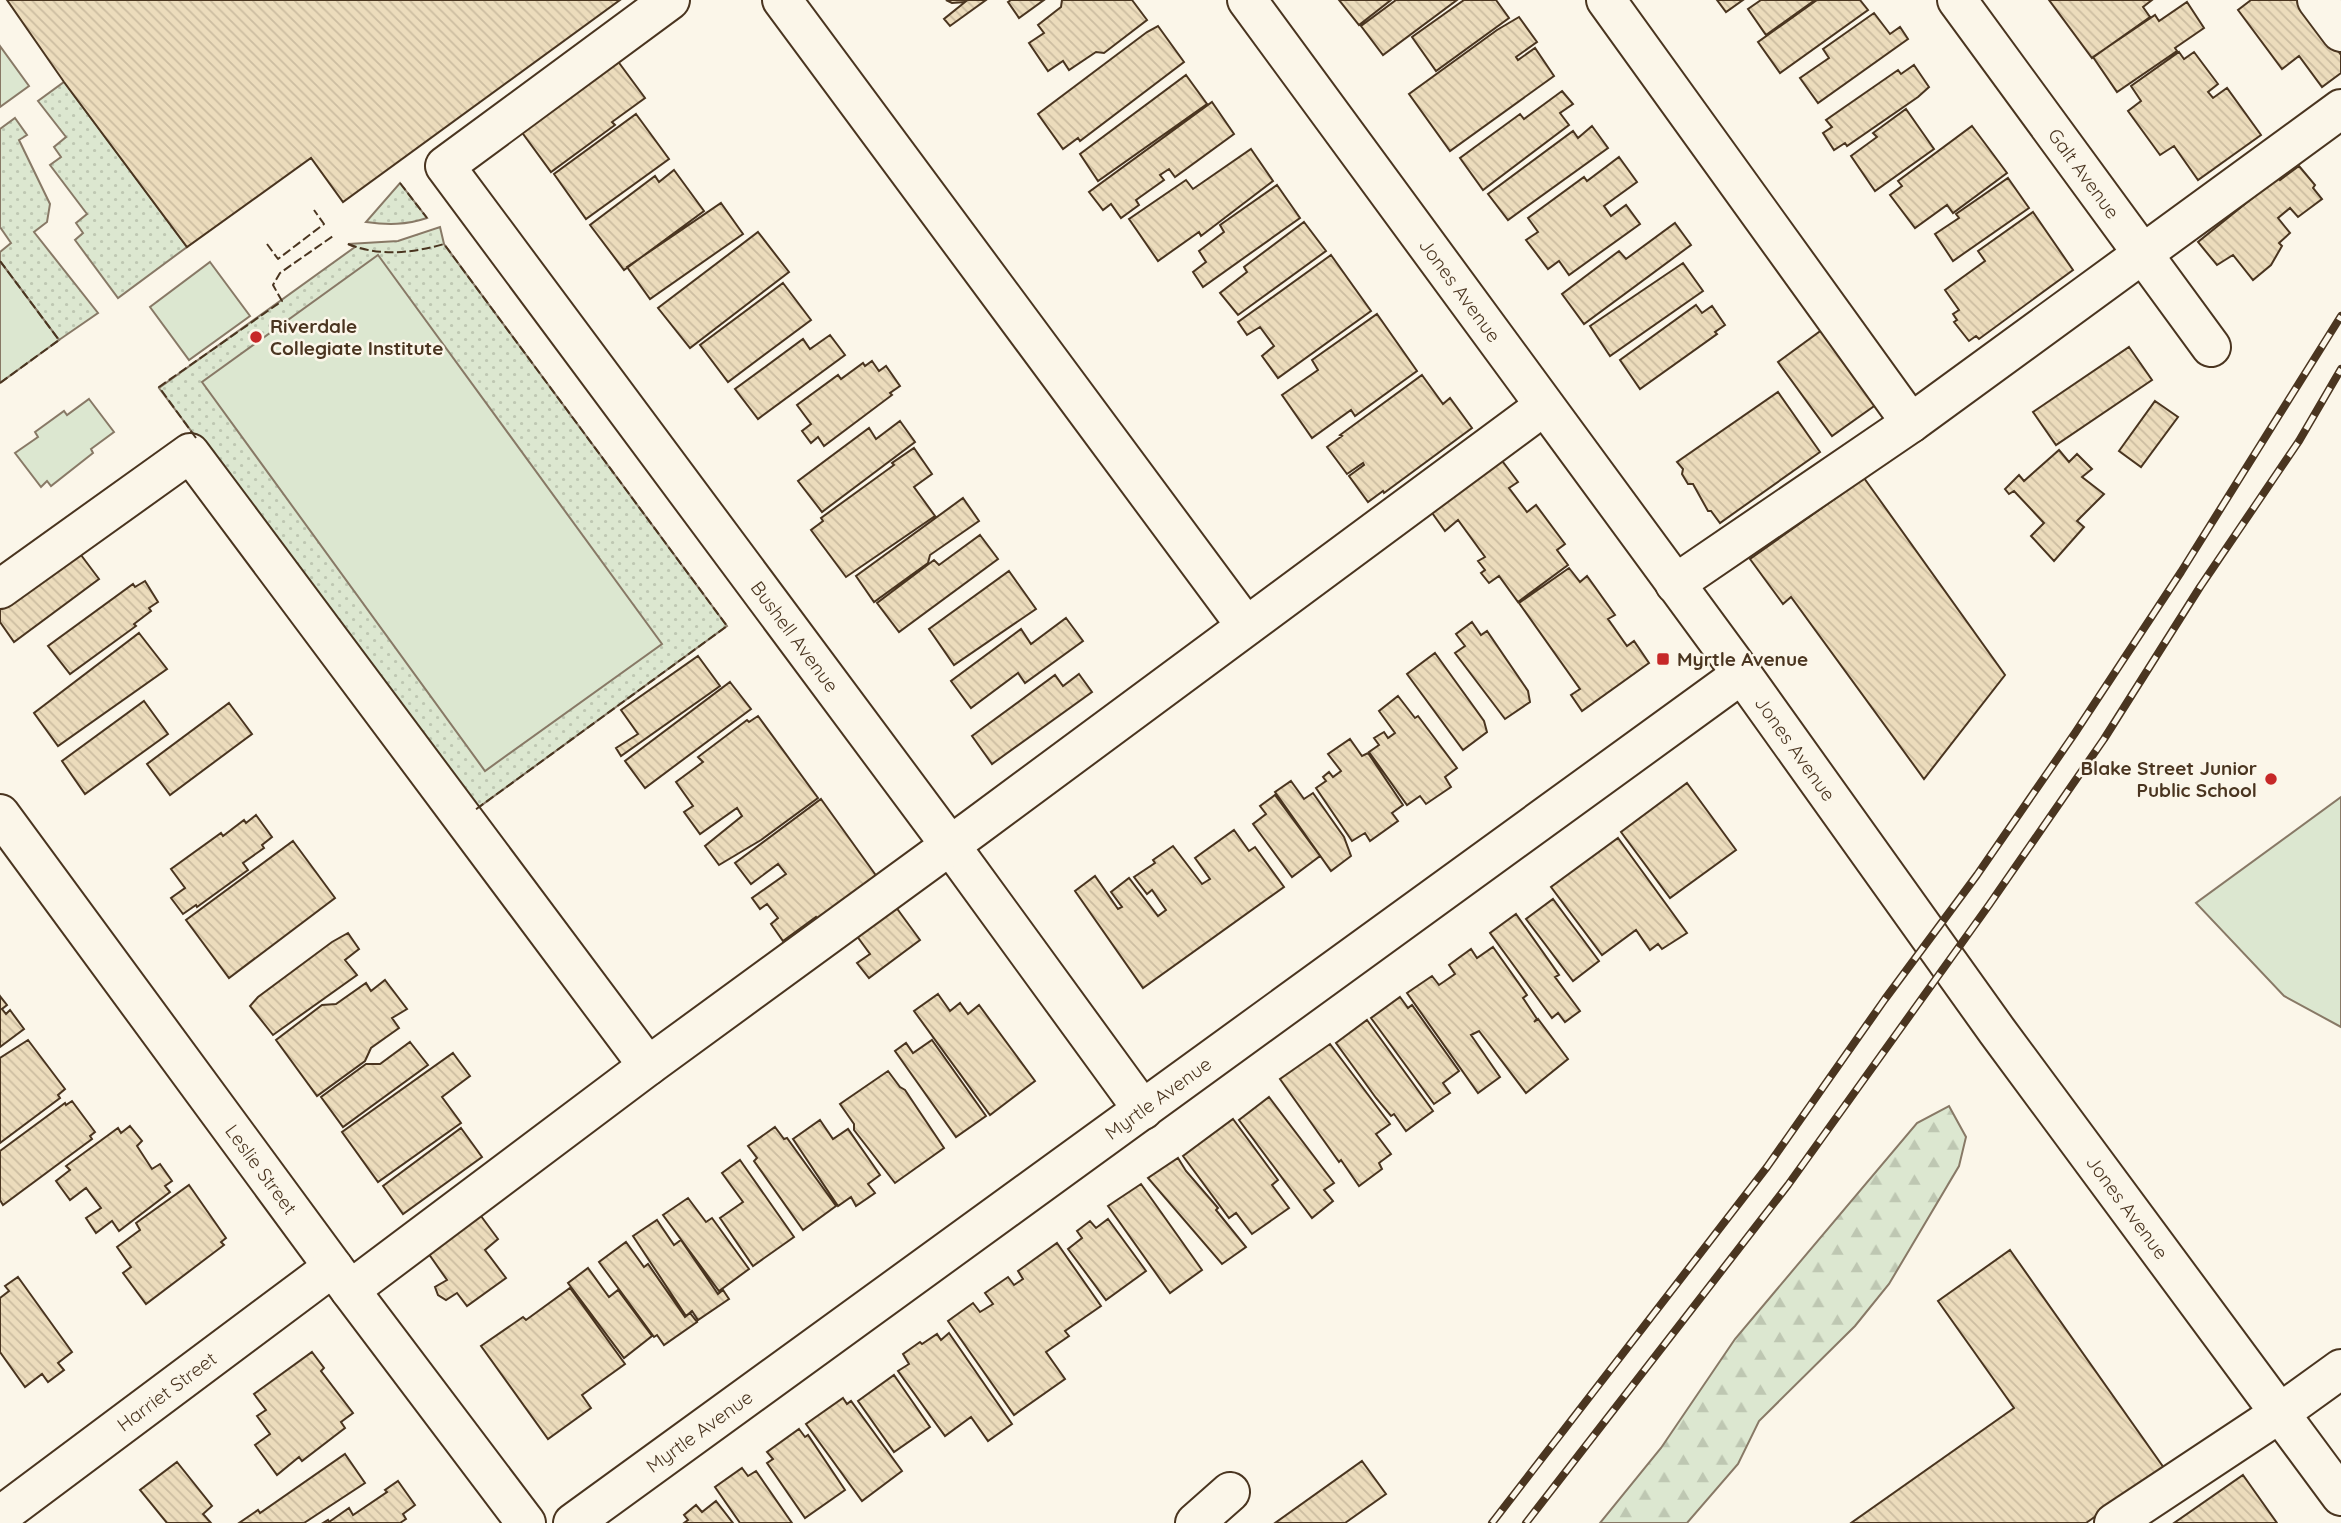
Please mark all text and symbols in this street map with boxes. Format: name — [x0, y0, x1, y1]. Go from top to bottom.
street label: Galt Avenue — [2043, 124, 2125, 223]
street label: Jones Avenue — [1414, 233, 1506, 347]
place label: Riverdale Collegiate Institute — [270, 314, 443, 360]
marker: Riverdale Collegiate Institute — [248, 329, 264, 345]
street label: Bushell Avenue — [746, 576, 844, 697]
place label: Myrtle Avenue — [1677, 647, 1808, 671]
marker: Myrtle Avenue — [1655, 651, 1671, 667]
street label: Jones Avenue — [1750, 692, 1841, 806]
place label: Blake Street Junior Public School — [2081, 756, 2257, 802]
marker: Blake Street Junior Public School — [2263, 771, 2279, 787]
street label: Myrtle Avenue — [1100, 1052, 1216, 1145]
street label: Leslie Street — [220, 1119, 302, 1219]
street label: Jones Avenue — [2081, 1150, 2174, 1264]
street label: Harriet Street — [112, 1346, 221, 1436]
street label: Myrtle Avenue — [641, 1385, 757, 1478]

